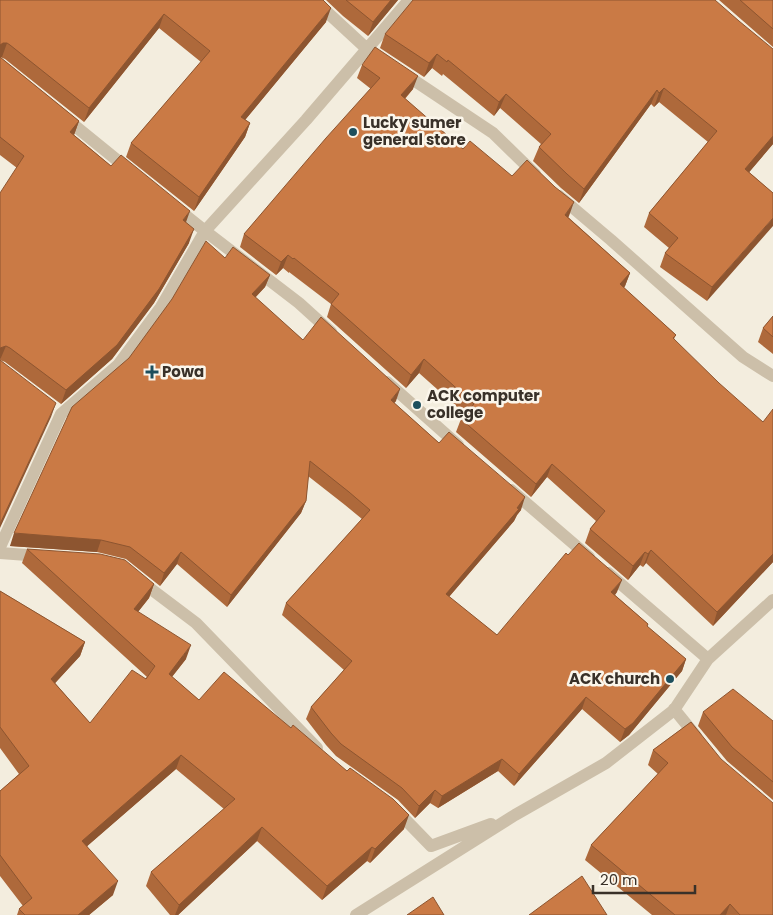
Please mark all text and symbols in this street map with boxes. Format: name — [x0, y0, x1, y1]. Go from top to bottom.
place label: Lucky sumer general store — [363, 112, 466, 150]
marker: Lucky sumer general store — [347, 126, 359, 138]
place label: Powa — [162, 361, 204, 382]
marker: Powa — [146, 366, 158, 378]
place label: ACK computer college — [427, 385, 540, 423]
marker: ACK computer college — [411, 399, 423, 411]
place label: ACK church — [569, 668, 660, 689]
marker: ACK church — [664, 673, 676, 685]
scale bar — [593, 862, 696, 894]
text: 20 m — [600, 869, 638, 890]

